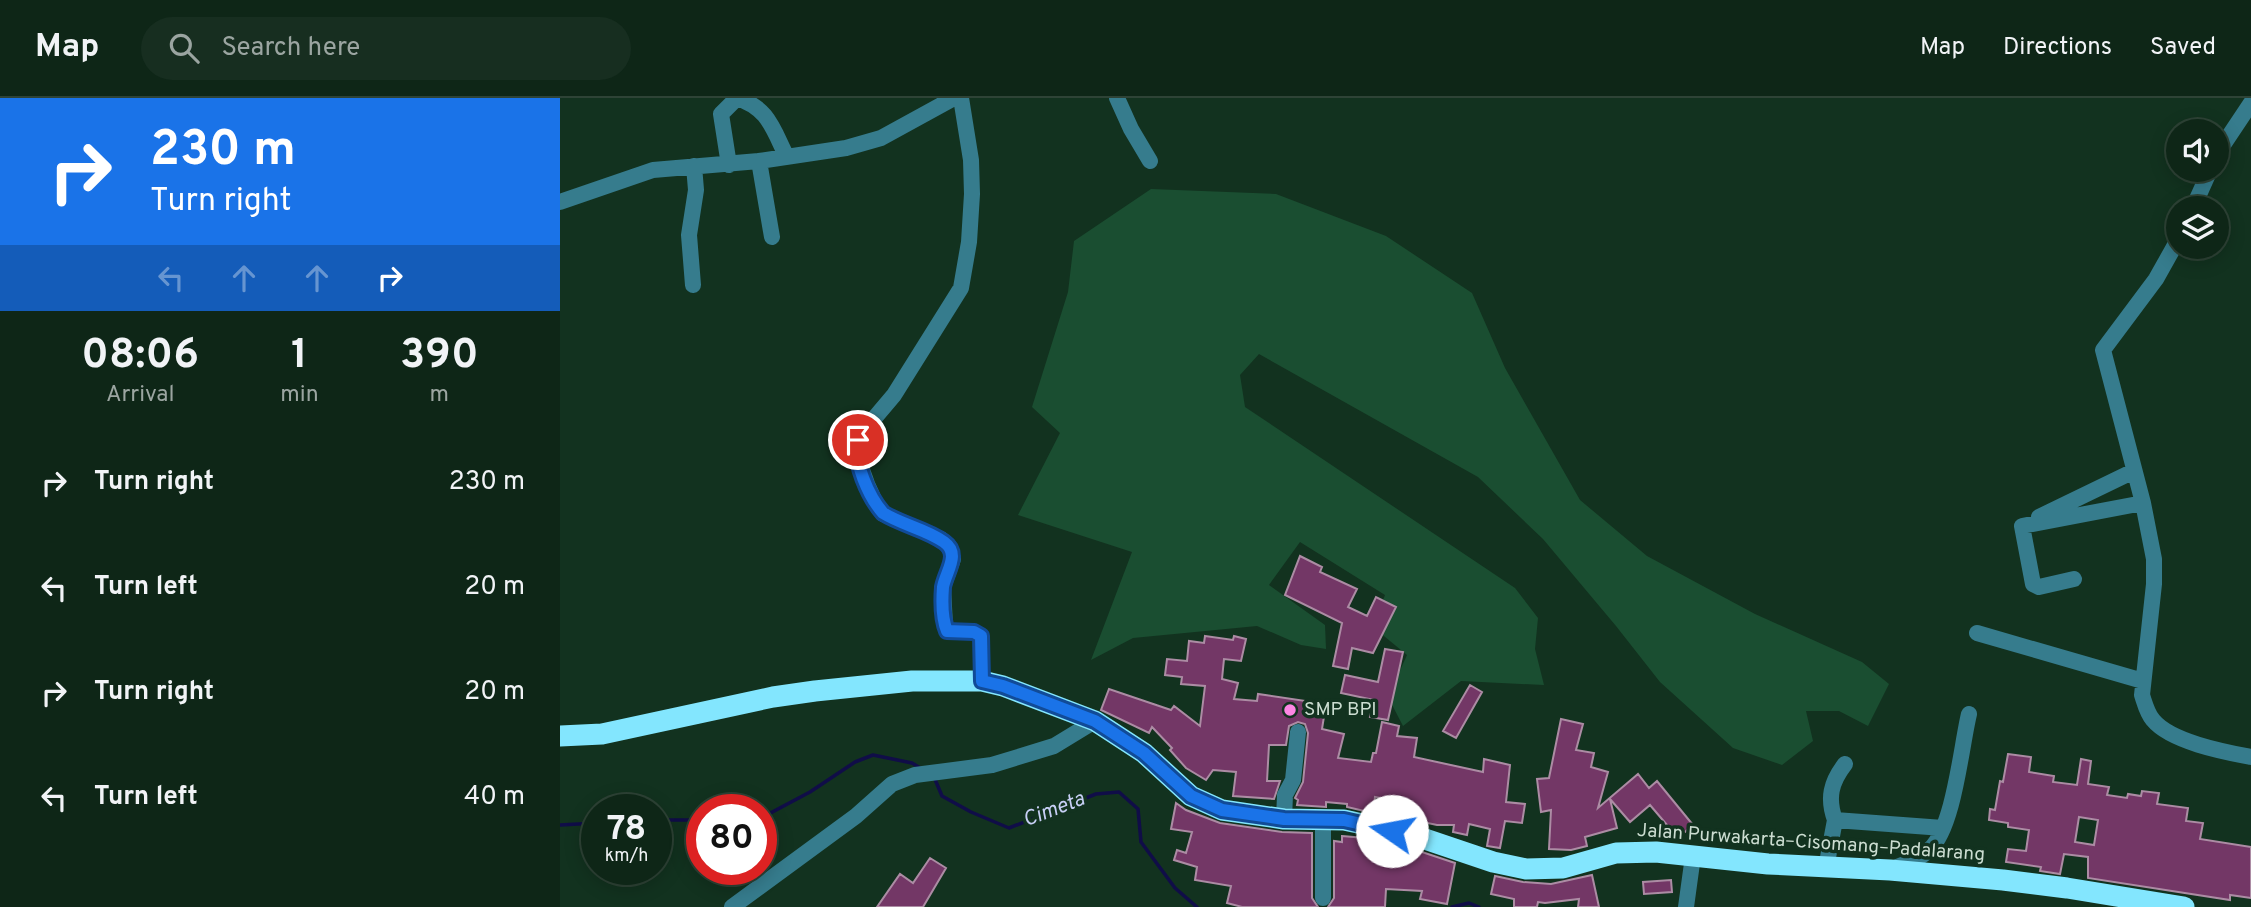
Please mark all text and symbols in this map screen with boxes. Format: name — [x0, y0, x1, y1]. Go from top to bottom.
search box — [141, 17, 631, 80]
text: Map — [35, 27, 99, 69]
icon: search — [165, 29, 203, 67]
text: Search here — [221, 32, 360, 65]
text: Map — [1920, 33, 1965, 63]
text: Directions — [2003, 33, 2112, 63]
text: Saved — [2150, 33, 2216, 63]
map controls — [2166, 119, 2229, 259]
button: sound — [2166, 119, 2229, 182]
text: 230 m — [150, 121, 296, 183]
icon: right — [35, 126, 126, 217]
text: Turn right — [150, 182, 292, 222]
button: layers — [2166, 196, 2229, 259]
icon: left — [152, 259, 190, 297]
icon: ahead — [225, 259, 263, 297]
icon: ahead — [298, 259, 336, 297]
icon: right — [371, 259, 409, 297]
text: 08:06 — [81, 330, 199, 383]
text: 1 — [291, 330, 308, 383]
text: 390 — [400, 330, 479, 383]
text: Arrival — [106, 381, 174, 410]
text: min — [280, 381, 319, 410]
text: m — [430, 381, 449, 410]
pin — [828, 410, 888, 470]
icon: arrive — [839, 421, 877, 459]
icon: right — [35, 464, 73, 502]
text: Turn right — [94, 466, 214, 499]
text: 230 m — [449, 466, 525, 499]
icon: left — [35, 569, 73, 607]
text: Turn left — [94, 571, 198, 604]
text: 20 m — [464, 571, 525, 604]
icon: right — [35, 674, 73, 712]
text: Turn right — [94, 676, 214, 709]
text: 20 m — [464, 676, 525, 709]
place label: SMP BPI — [1304, 698, 1377, 722]
marker: SMP BPI — [1282, 702, 1298, 718]
icon: left — [35, 779, 73, 817]
text: Turn left — [94, 781, 198, 814]
text: 40 m — [464, 781, 525, 814]
water label: Cimeta — [1019, 786, 1089, 834]
speed limit sign: 80 — [686, 794, 777, 885]
position arrow — [1355, 794, 1429, 868]
text: 78 — [607, 808, 646, 852]
street label: Jalan Purwakarta–Cisomang–Padalarang — [1636, 819, 1986, 867]
text: km/h — [605, 845, 648, 868]

